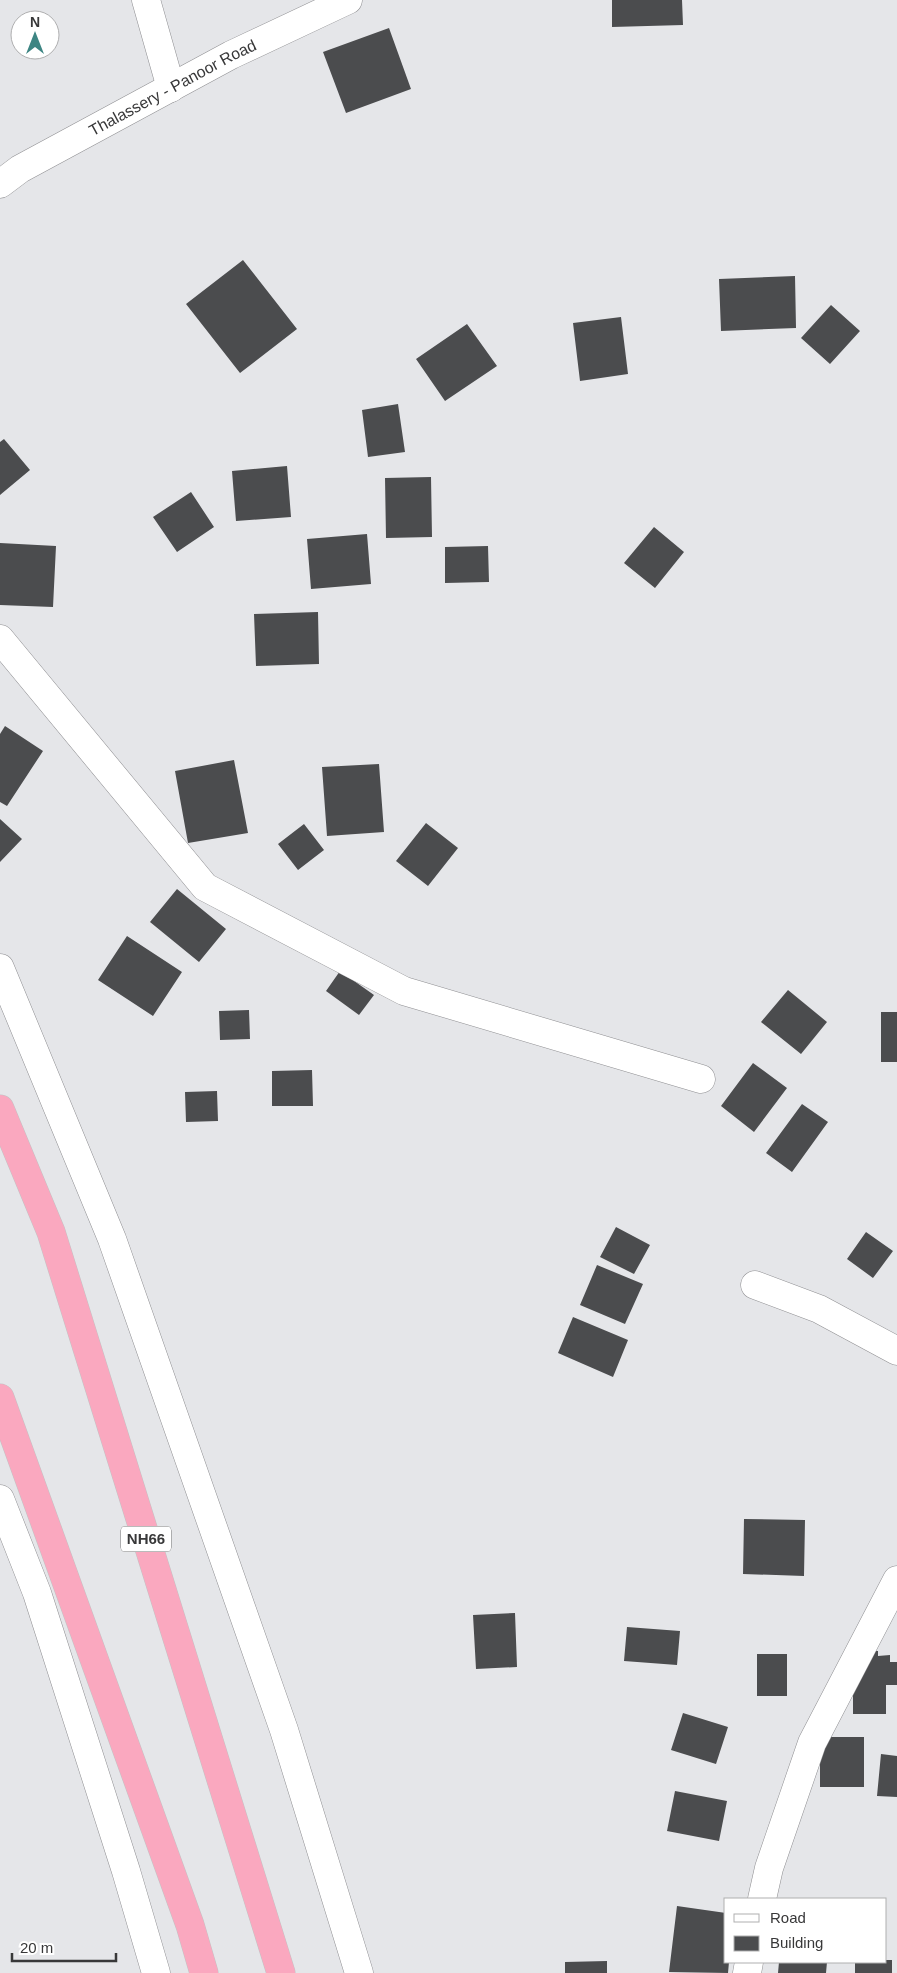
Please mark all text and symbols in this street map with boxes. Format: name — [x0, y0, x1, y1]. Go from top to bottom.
north arrow — [10, 10, 60, 60]
text: N — [30, 14, 40, 30]
street label: Thalassery - Panoor Road — [86, 36, 259, 139]
road number: NH66 — [121, 1526, 171, 1552]
legend — [724, 1898, 887, 1963]
text: Road — [770, 1909, 806, 1926]
scale bar — [12, 1930, 116, 1962]
text: Building — [770, 1934, 823, 1951]
text: 20 m — [20, 1939, 53, 1956]

